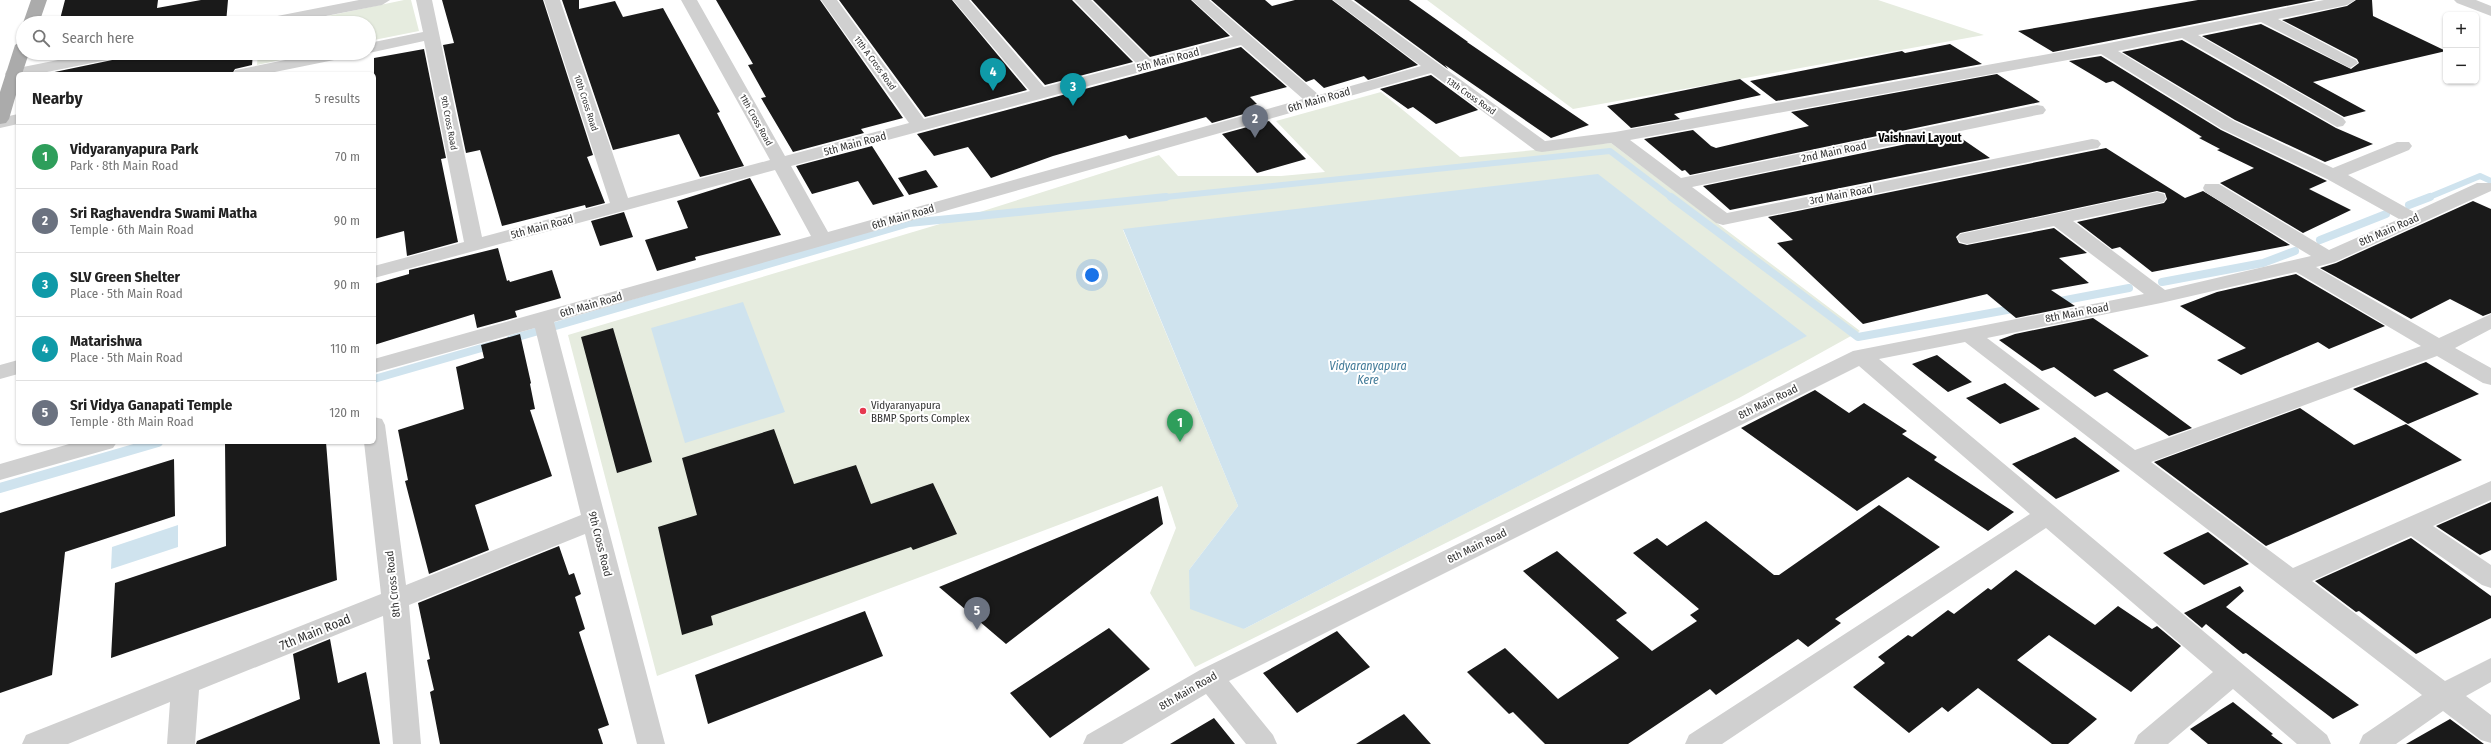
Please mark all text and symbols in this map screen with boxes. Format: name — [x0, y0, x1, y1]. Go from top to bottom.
map controls — [2443, 12, 2479, 84]
button: + — [2443, 12, 2479, 48]
search box — [16, 16, 376, 60]
icon: search — [30, 27, 52, 49]
text: Search here — [62, 29, 134, 47]
street label: 11th A Cross Road — [852, 34, 898, 92]
street label: 5th Main Road — [1135, 45, 1201, 75]
button: − — [2443, 48, 2479, 84]
pin: 4 — [980, 58, 1006, 91]
pin: 3 — [1060, 73, 1086, 106]
street label: 10th Cross Road — [572, 74, 600, 132]
street label: 13th Cross Road — [1444, 75, 1498, 117]
street label: 6th Main Road — [1286, 85, 1352, 115]
text: Nearby — [32, 88, 83, 109]
text: 5 results — [315, 91, 360, 106]
street label: 11th Cross Road — [738, 93, 774, 148]
street label: 9th Cross Road — [439, 95, 459, 151]
pin: 2 — [1242, 105, 1268, 138]
street label: 5th Main Road — [822, 129, 888, 159]
district label: Vaishnavi Layout — [1877, 131, 1963, 145]
street label: 2nd Main Road — [1800, 139, 1868, 165]
text: Vidyaranyapura Park — [70, 140, 198, 158]
text: 1 — [42, 149, 48, 164]
text: 70 m — [335, 149, 360, 164]
text: Park · 8th Main Road — [70, 158, 178, 173]
street label: 3rd Main Road — [1808, 183, 1874, 207]
street label: 6th Main Road — [870, 202, 936, 232]
text: Sri Raghavendra Swami Matha — [70, 204, 257, 222]
street label: 8th Main Road — [2357, 211, 2421, 249]
street label: 5th Main Road — [509, 212, 575, 242]
text: 2 — [42, 213, 48, 228]
text: 90 m — [334, 213, 360, 228]
text: Temple · 6th Main Road — [70, 222, 194, 237]
your location — [1082, 265, 1102, 285]
text: SLV Green Shelter — [70, 268, 180, 286]
text: 3 — [42, 277, 48, 292]
text: 90 m — [334, 277, 360, 292]
text: Place · 5th Main Road — [70, 286, 183, 301]
street label: 6th Main Road — [558, 290, 624, 320]
street label: 8th Main Road — [2044, 300, 2110, 326]
text: Matarishwa — [70, 332, 142, 350]
text: 4 — [42, 341, 48, 356]
text: 110 m — [330, 341, 360, 356]
text: Place · 5th Main Road — [70, 350, 183, 365]
water label: Vidyaranyapura Kere — [1329, 359, 1407, 387]
street label: 8th Main Road — [1736, 382, 1800, 422]
text: Sri Vidya Ganapati Temple — [70, 396, 232, 414]
place label: Vidyaranyapura BBMP Sports Complex — [871, 399, 970, 425]
text: 5 — [42, 405, 48, 420]
text: 120 m — [329, 405, 360, 420]
marker: Vidyaranyapura BBMP Sports Complex — [858, 406, 868, 416]
pin: 1 — [1167, 409, 1193, 442]
text: Temple · 8th Main Road — [70, 414, 194, 429]
street label: 9th Cross Road — [586, 510, 614, 578]
street label: 8th Main Road — [1445, 526, 1509, 566]
street label: 8th Cross Road — [383, 550, 403, 618]
pin: 5 — [964, 597, 990, 630]
street label: 7th Main Road — [277, 611, 353, 653]
street label: 8th Main Road — [1157, 669, 1219, 713]

